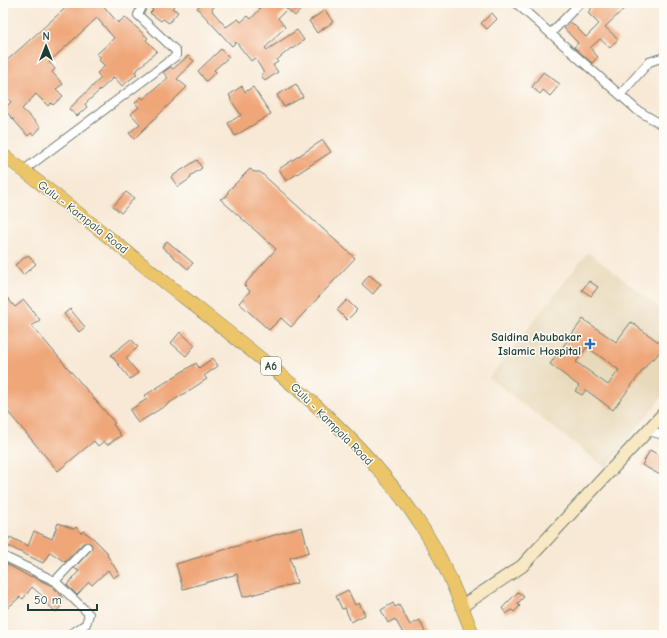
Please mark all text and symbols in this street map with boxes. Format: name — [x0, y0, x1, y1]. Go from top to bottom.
north arrow — [26, 26, 66, 66]
text: N — [42, 30, 50, 43]
street label: Gulu - Kampala Road — [35, 177, 131, 257]
place label: Saidina Abubakar Islamic Hospital — [491, 330, 581, 358]
marker: Saidina Abubakar Islamic Hospital — [584, 338, 596, 350]
road number: A6 — [261, 357, 281, 375]
street label: Gulu - Kampala Road — [288, 380, 376, 468]
scale bar — [28, 586, 97, 612]
text: 50 m — [34, 593, 62, 607]

